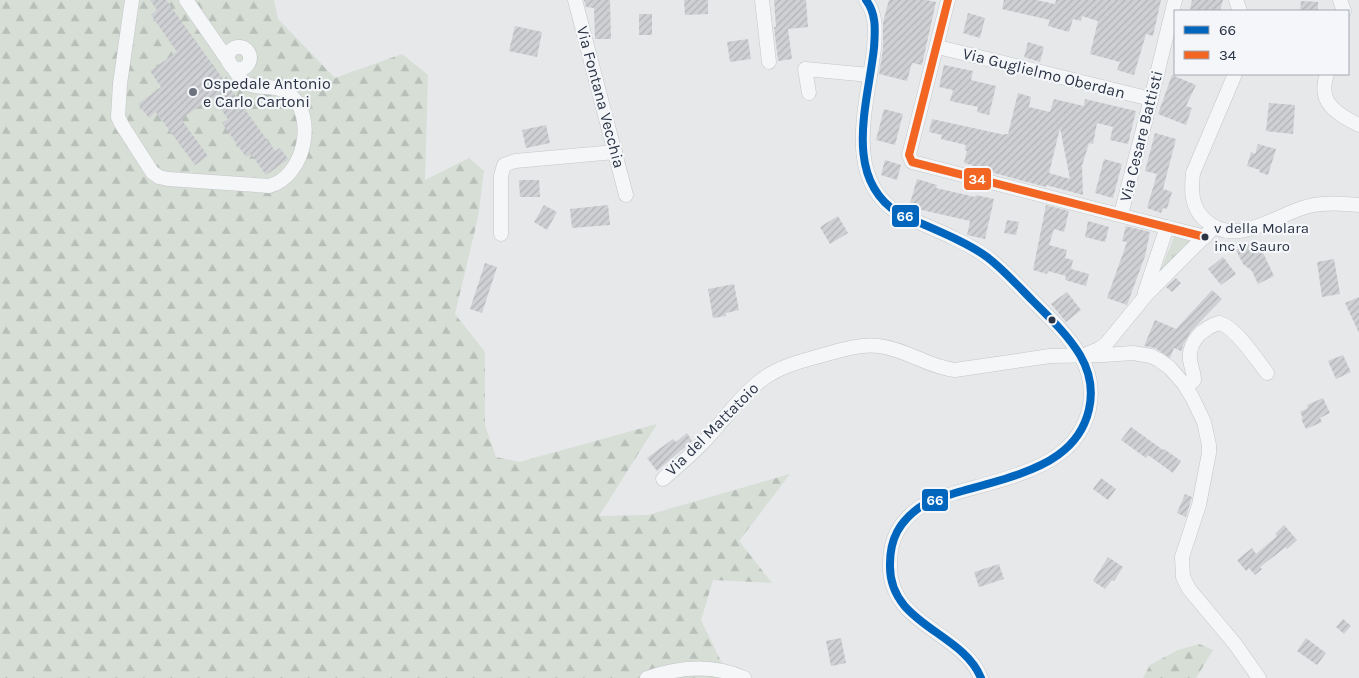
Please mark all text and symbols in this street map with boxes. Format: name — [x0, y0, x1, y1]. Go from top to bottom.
legend — [1174, 10, 1349, 75]
text: 66 — [1219, 21, 1236, 39]
street label: Via Fontana Vecchia — [573, 24, 629, 170]
street label: Via Guglielmo Oberdan — [961, 44, 1127, 102]
text: 34 — [1219, 46, 1237, 64]
street label: Via Cesare Battisti — [1116, 69, 1166, 203]
place label: Ospedale Antonio e Carlo Cartoni — [203, 74, 331, 111]
marker: Ospedale Antonio e Carlo Cartoni — [187, 86, 199, 98]
line badge: 34 — [963, 167, 992, 191]
text: 34 — [968, 171, 986, 188]
line badge: 66 — [891, 204, 920, 228]
text: 66 — [897, 208, 914, 225]
place label: v della Molara inc v Sauro — [1214, 219, 1309, 255]
marker: v della Molara inc v Sauro — [1200, 232, 1210, 242]
unlabelled marker — [1047, 315, 1057, 325]
street label: Via del Mattatoio — [662, 379, 762, 479]
line badge: 66 — [921, 488, 949, 512]
text: 66 — [927, 492, 944, 509]

